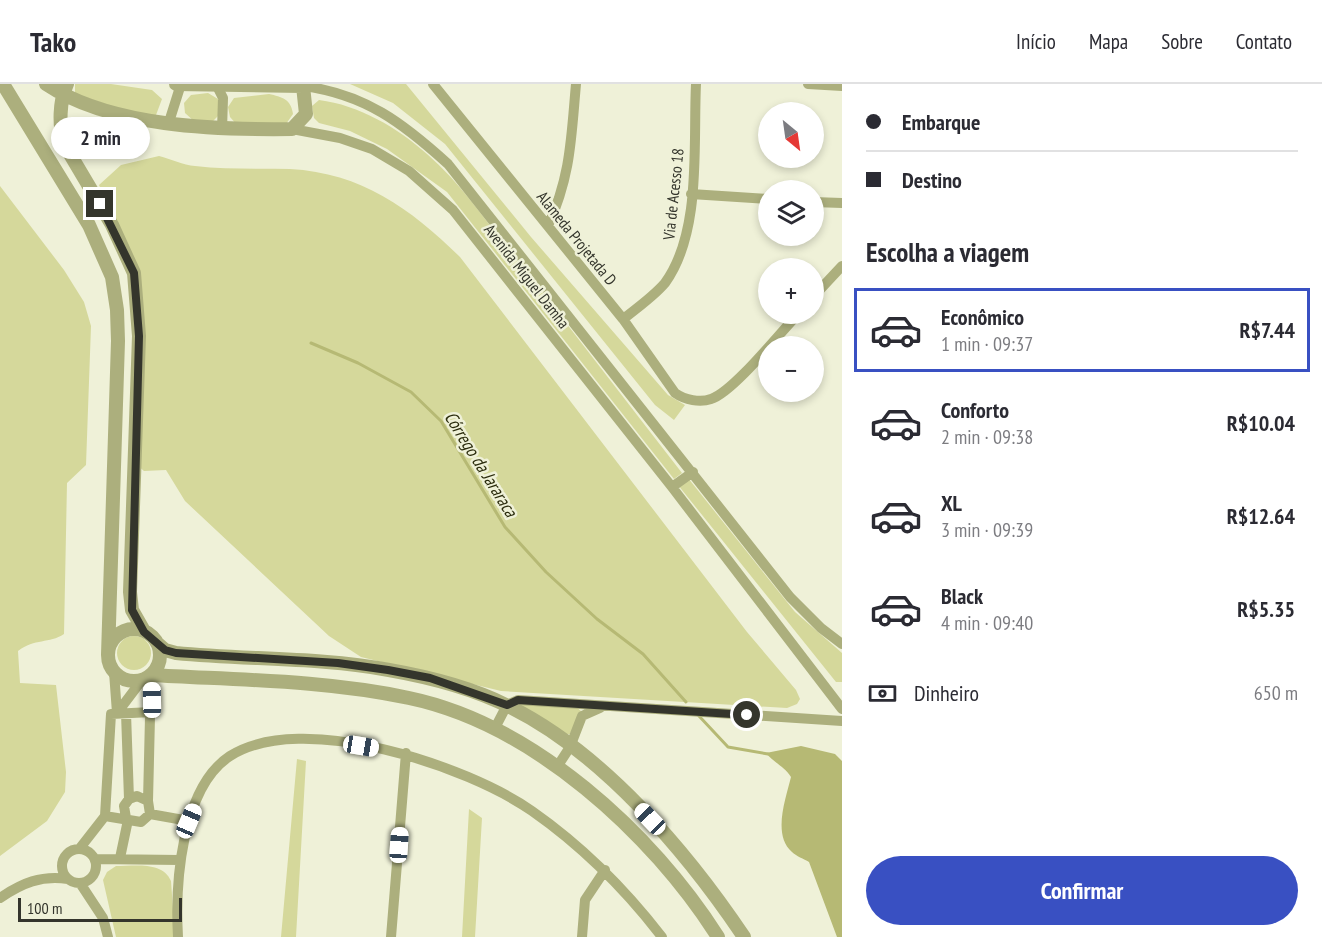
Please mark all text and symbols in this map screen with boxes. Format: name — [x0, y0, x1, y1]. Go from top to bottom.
text: Tako — [30, 23, 76, 60]
text: Início — [1016, 28, 1056, 55]
text: Mapa — [1089, 28, 1128, 55]
text: Sobre — [1161, 28, 1203, 55]
text: Contato — [1236, 28, 1292, 55]
north arrow — [758, 102, 824, 168]
map controls — [758, 102, 824, 402]
text: Embarque — [902, 108, 980, 136]
callout: 2 min — [51, 117, 150, 159]
text: 2 min — [80, 125, 121, 151]
street label: Via de Acesso 18 — [658, 147, 688, 242]
text: Destino — [902, 166, 962, 194]
button: layers — [758, 180, 824, 246]
street label: Alameda Projetada D — [533, 187, 621, 289]
route end — [86, 190, 113, 217]
street label: Avenida Miguel Damha — [480, 220, 574, 332]
text: Escolha a viagem — [866, 235, 1029, 269]
button: + — [758, 258, 824, 324]
icon: car — [869, 303, 923, 357]
text: Econômico — [941, 303, 1024, 331]
text: R$7.44 — [1239, 316, 1295, 344]
text: 1 min · 09:37 — [941, 331, 1033, 357]
button: − — [758, 336, 824, 402]
icon: car — [869, 396, 923, 450]
text: Conforto — [941, 396, 1009, 424]
water label: Córrego da Jararaca — [439, 407, 523, 522]
text: R$10.04 — [1227, 409, 1295, 437]
text: 2 min · 09:38 — [941, 424, 1033, 450]
icon: car — [869, 489, 923, 543]
text: XL — [941, 489, 962, 517]
text: R$12.64 — [1227, 502, 1295, 530]
text: 3 min · 09:39 — [941, 517, 1033, 543]
icon: car — [869, 582, 923, 636]
text: Black — [941, 582, 983, 610]
text: R$5.35 — [1237, 595, 1295, 623]
text: 4 min · 09:40 — [941, 610, 1033, 636]
icon: cash — [866, 677, 899, 710]
text: Dinheiro — [914, 679, 979, 707]
text: 650 m — [1254, 680, 1298, 706]
car — [143, 682, 161, 718]
route start — [733, 701, 760, 728]
car — [342, 734, 380, 758]
car — [631, 800, 669, 838]
car — [174, 801, 204, 841]
car — [389, 826, 409, 864]
button: Confirmar — [866, 856, 1298, 925]
scale bar — [18, 895, 182, 922]
text: 100 m — [27, 898, 62, 918]

